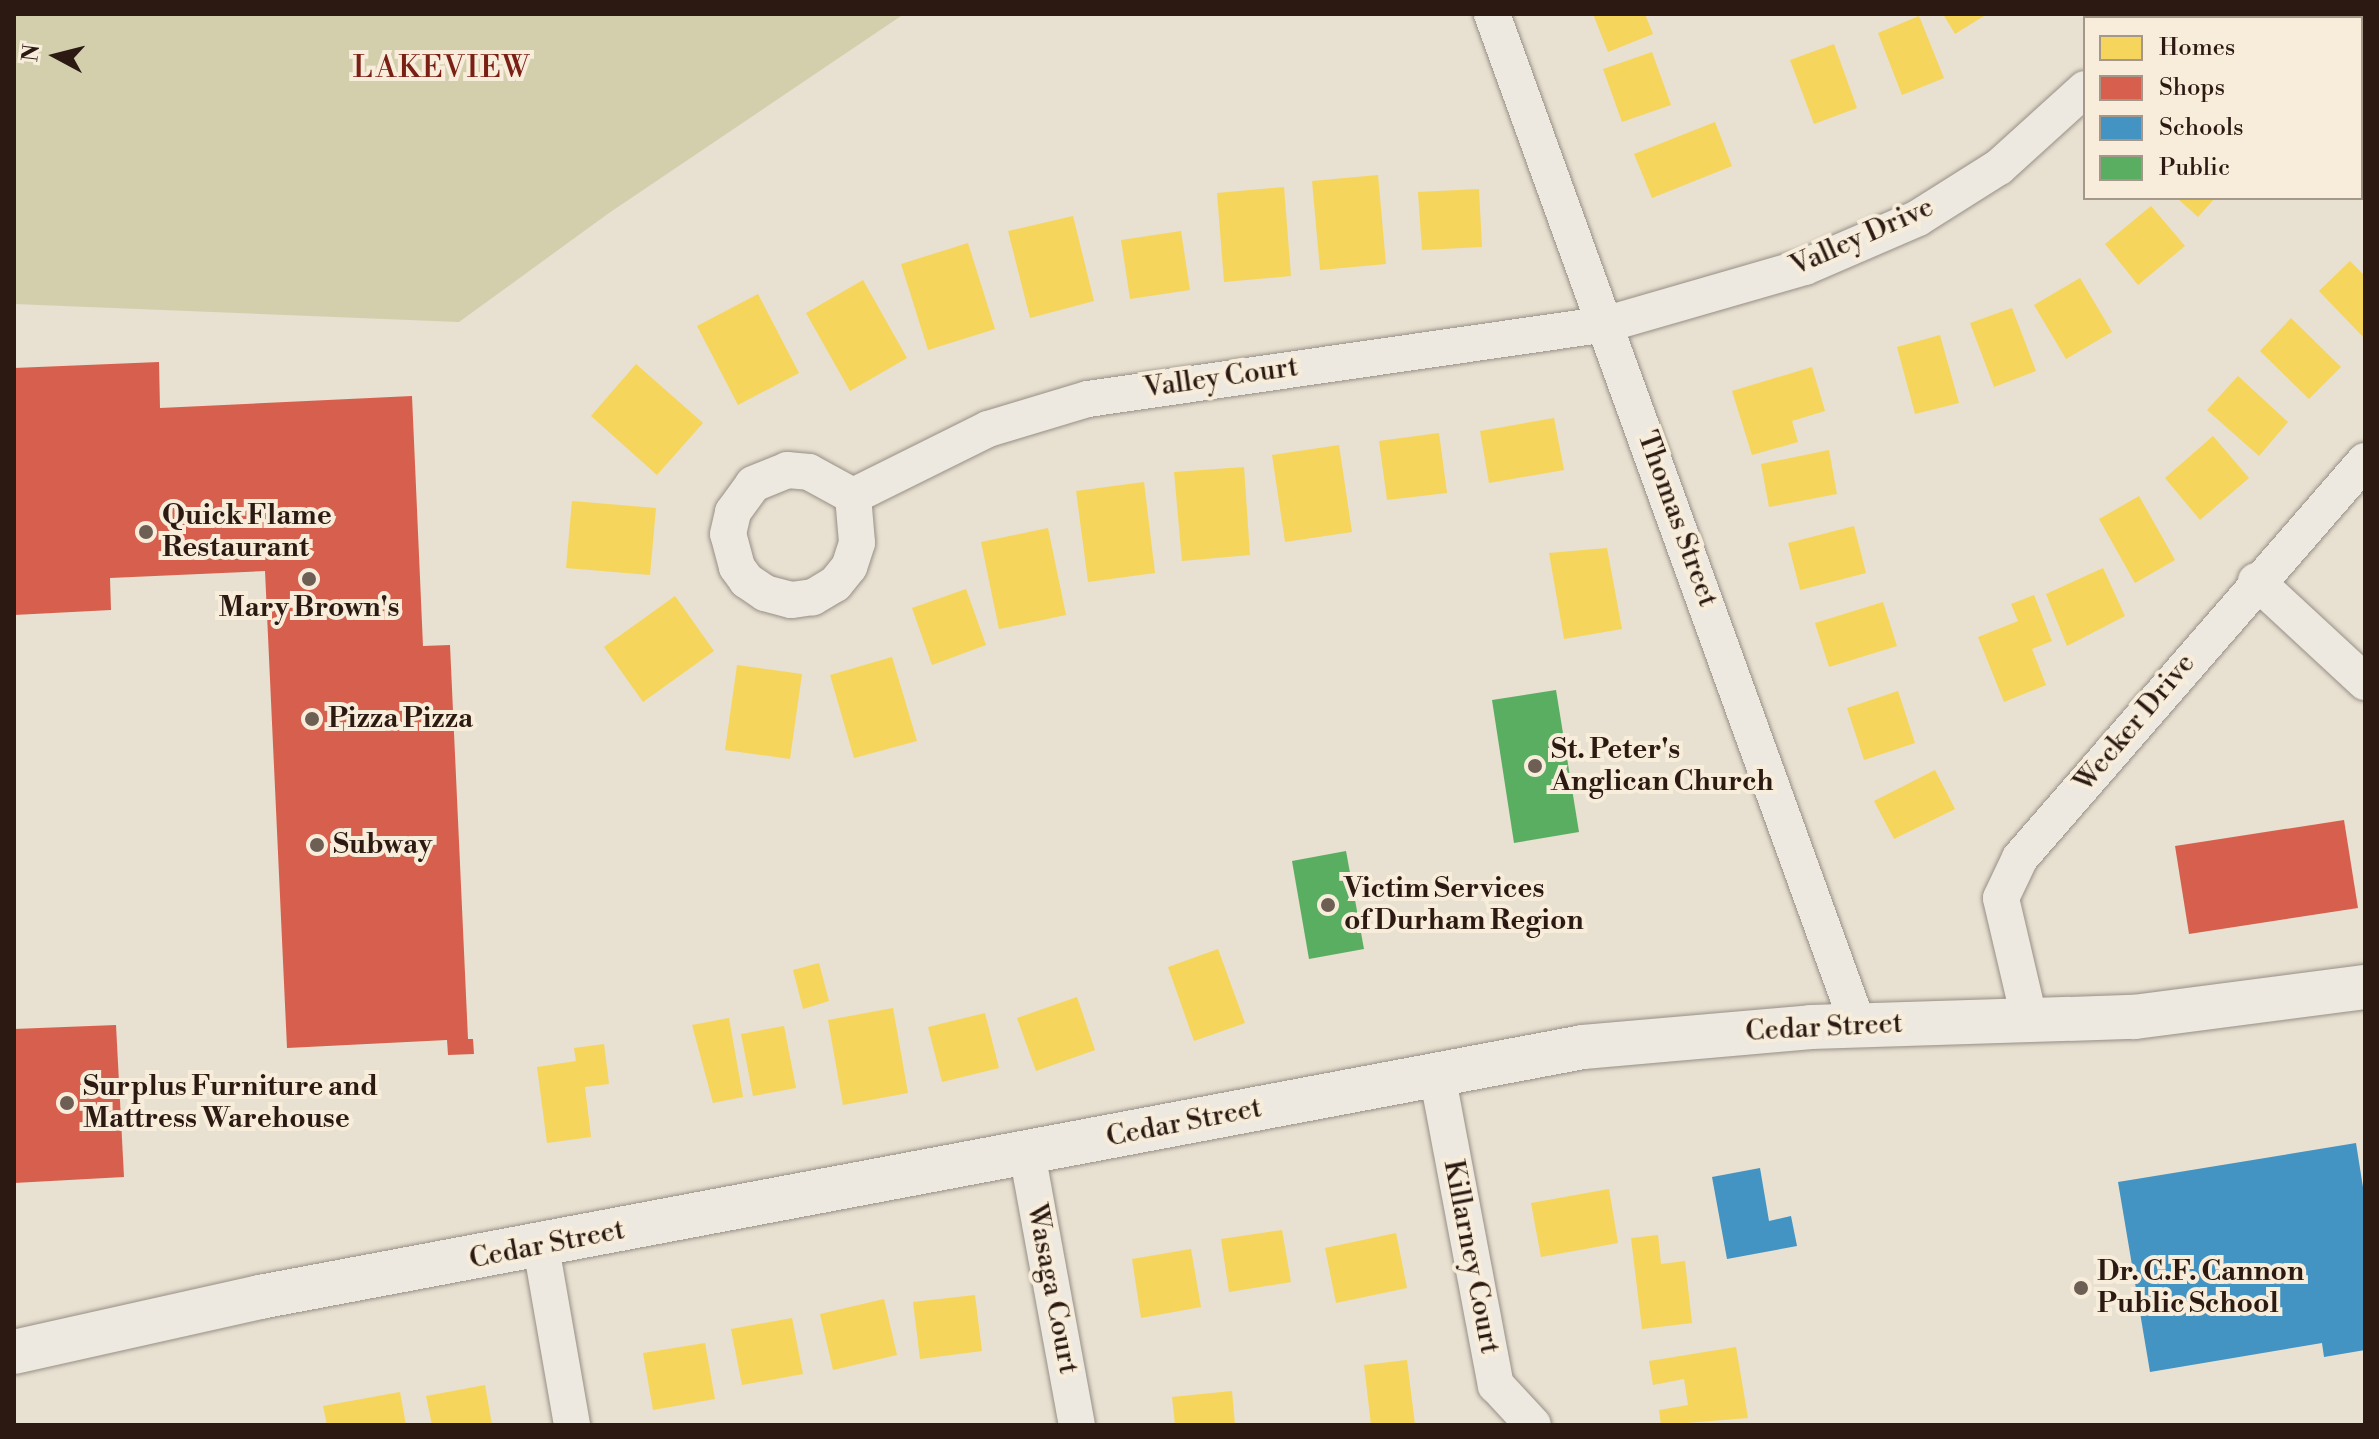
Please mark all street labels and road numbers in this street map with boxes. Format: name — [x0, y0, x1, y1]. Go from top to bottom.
street label: Valley Drive — [1785, 191, 1939, 283]
street label: Valley Court — [1142, 351, 1300, 405]
street label: Thomas Street — [1630, 427, 1724, 611]
street label: Wecker Drive — [2068, 647, 2202, 799]
street label: Cedar Street — [1745, 1007, 1903, 1049]
street label: Cedar Street — [1104, 1091, 1264, 1155]
street label: Killarney Court — [1436, 1157, 1506, 1357]
street label: Wasaga Court — [1019, 1201, 1085, 1377]
street label: Cedar Street — [467, 1213, 627, 1277]

